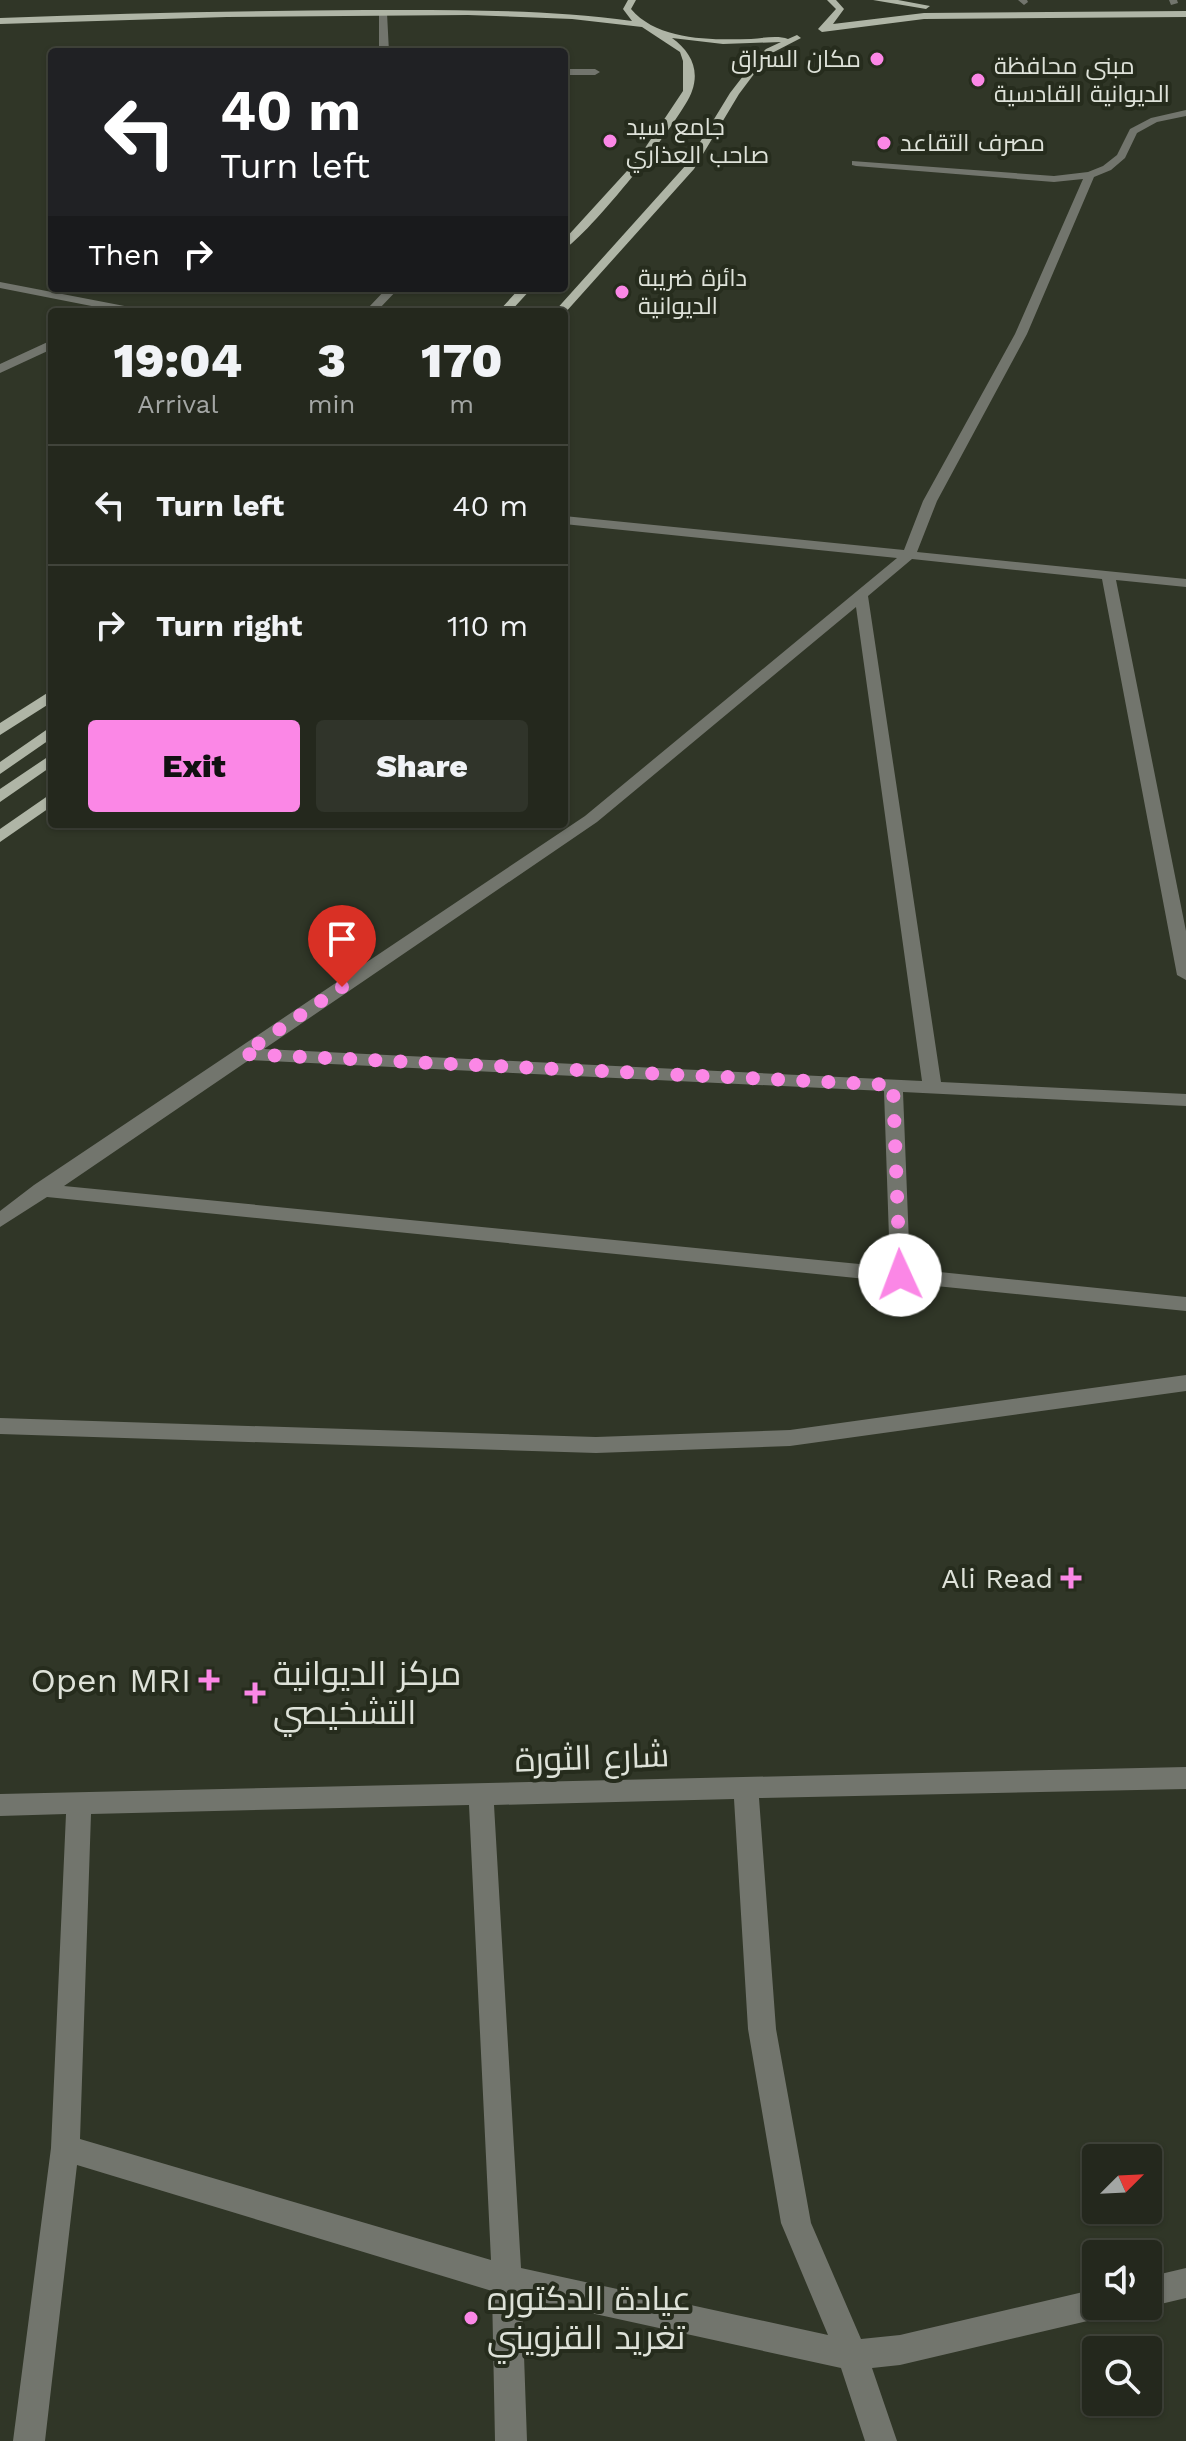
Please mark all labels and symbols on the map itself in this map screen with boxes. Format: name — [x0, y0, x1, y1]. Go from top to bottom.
place label: مكان السراق — [731, 45, 861, 74]
marker: مكان السراق — [868, 50, 886, 68]
place label: مبنى محافظة الديوانية القادسية — [994, 52, 1170, 108]
marker: مبنى محافظة الديوانية القادسية — [969, 71, 987, 89]
place label: جامع سيد صاحب العذاري — [626, 113, 769, 173]
place label: مصرف التقاعد — [900, 129, 1045, 157]
marker: جامع سيد صاحب العذاري — [601, 132, 619, 150]
marker: مصرف التقاعد — [875, 134, 893, 152]
place label: دائرة ضريبة الديوانية — [638, 264, 747, 320]
marker: دائرة ضريبة الديوانية — [613, 283, 631, 301]
pin — [308, 905, 376, 987]
position arrow — [858, 1233, 942, 1317]
place label: Ali Read — [941, 1562, 1053, 1595]
marker: Ali Read — [1060, 1567, 1082, 1589]
place label: مركز الديوانية التشخيصي — [273, 1653, 461, 1738]
place label: Open MRI — [30, 1660, 191, 1700]
marker: Open MRI — [198, 1669, 220, 1691]
marker: مركز الديوانية التشخيصي — [244, 1682, 266, 1704]
street label: شارع الثورة — [514, 1734, 670, 1783]
north arrow — [1082, 2144, 1162, 2224]
place label: عيادة الدكتوره تغريد القزويني — [487, 2278, 691, 2364]
marker: عيادة الدكتوره تغريد القزويني — [462, 2309, 480, 2327]

